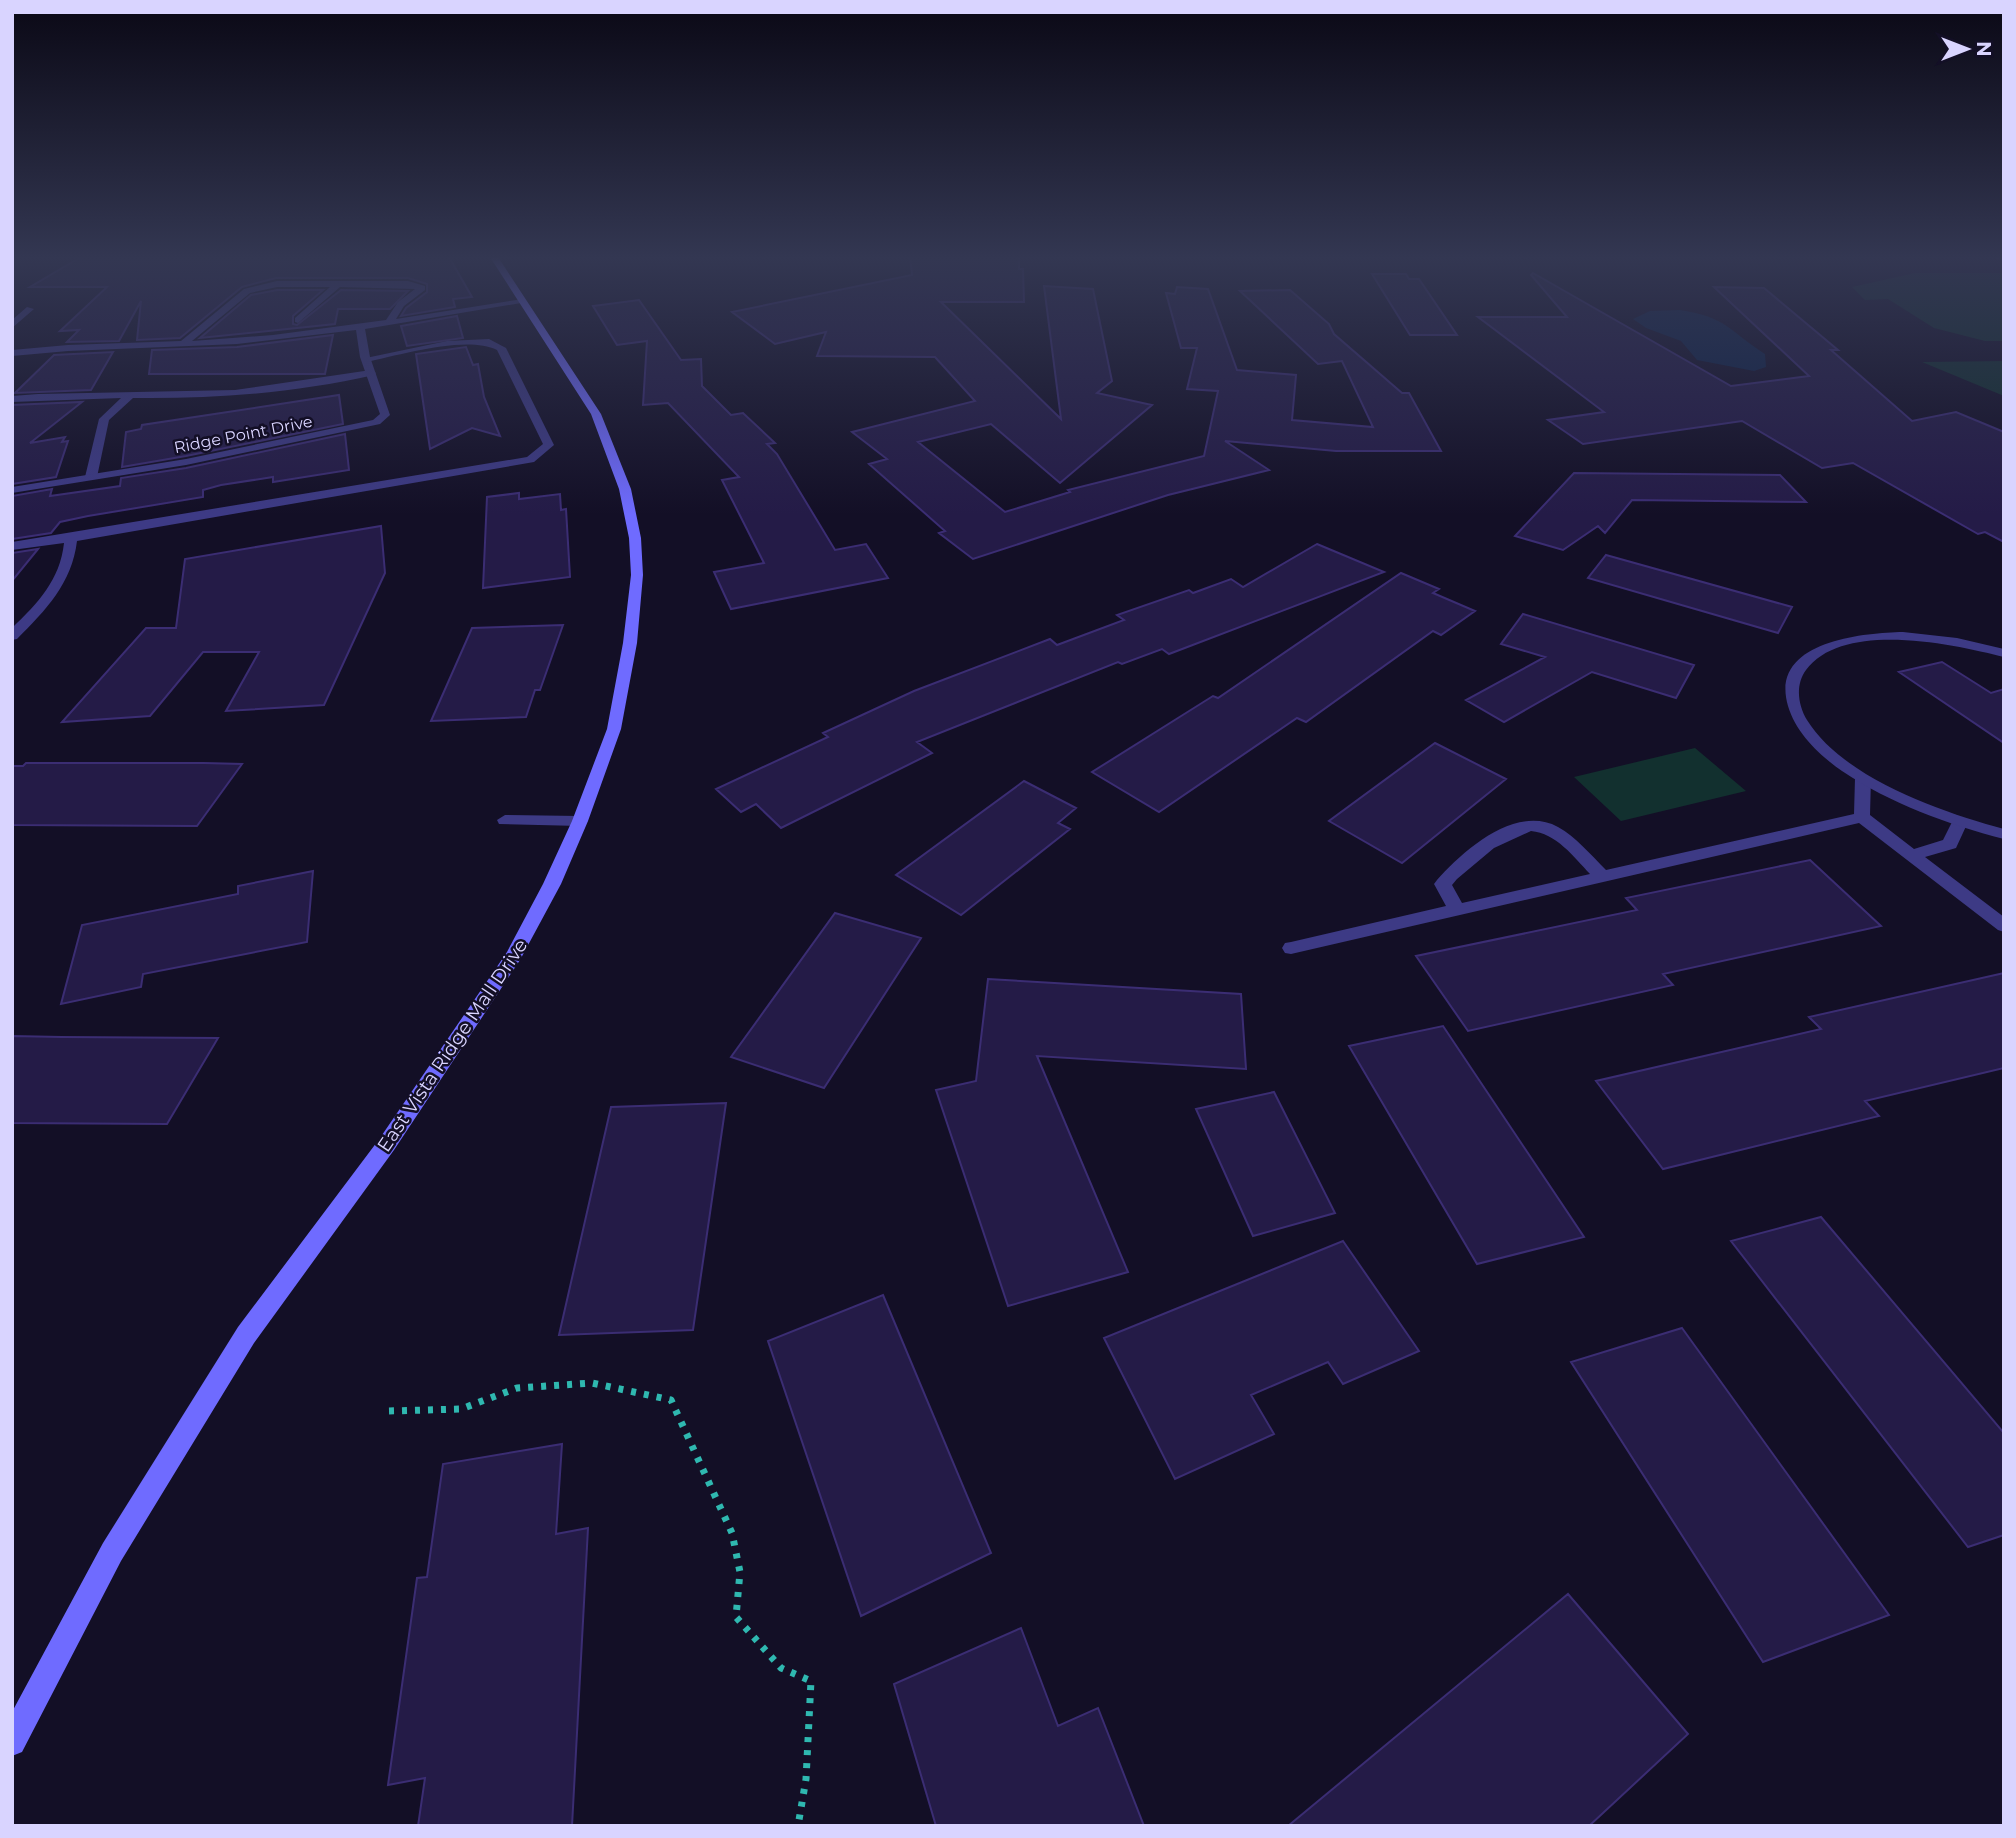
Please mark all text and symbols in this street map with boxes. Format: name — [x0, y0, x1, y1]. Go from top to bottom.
north arrow — [1932, 14, 2002, 84]
text: N — [1972, 41, 1995, 57]
street label: Ridge Point Drive — [172, 412, 314, 457]
street label: East Vista Ridge Mall Drive — [372, 934, 532, 1156]

